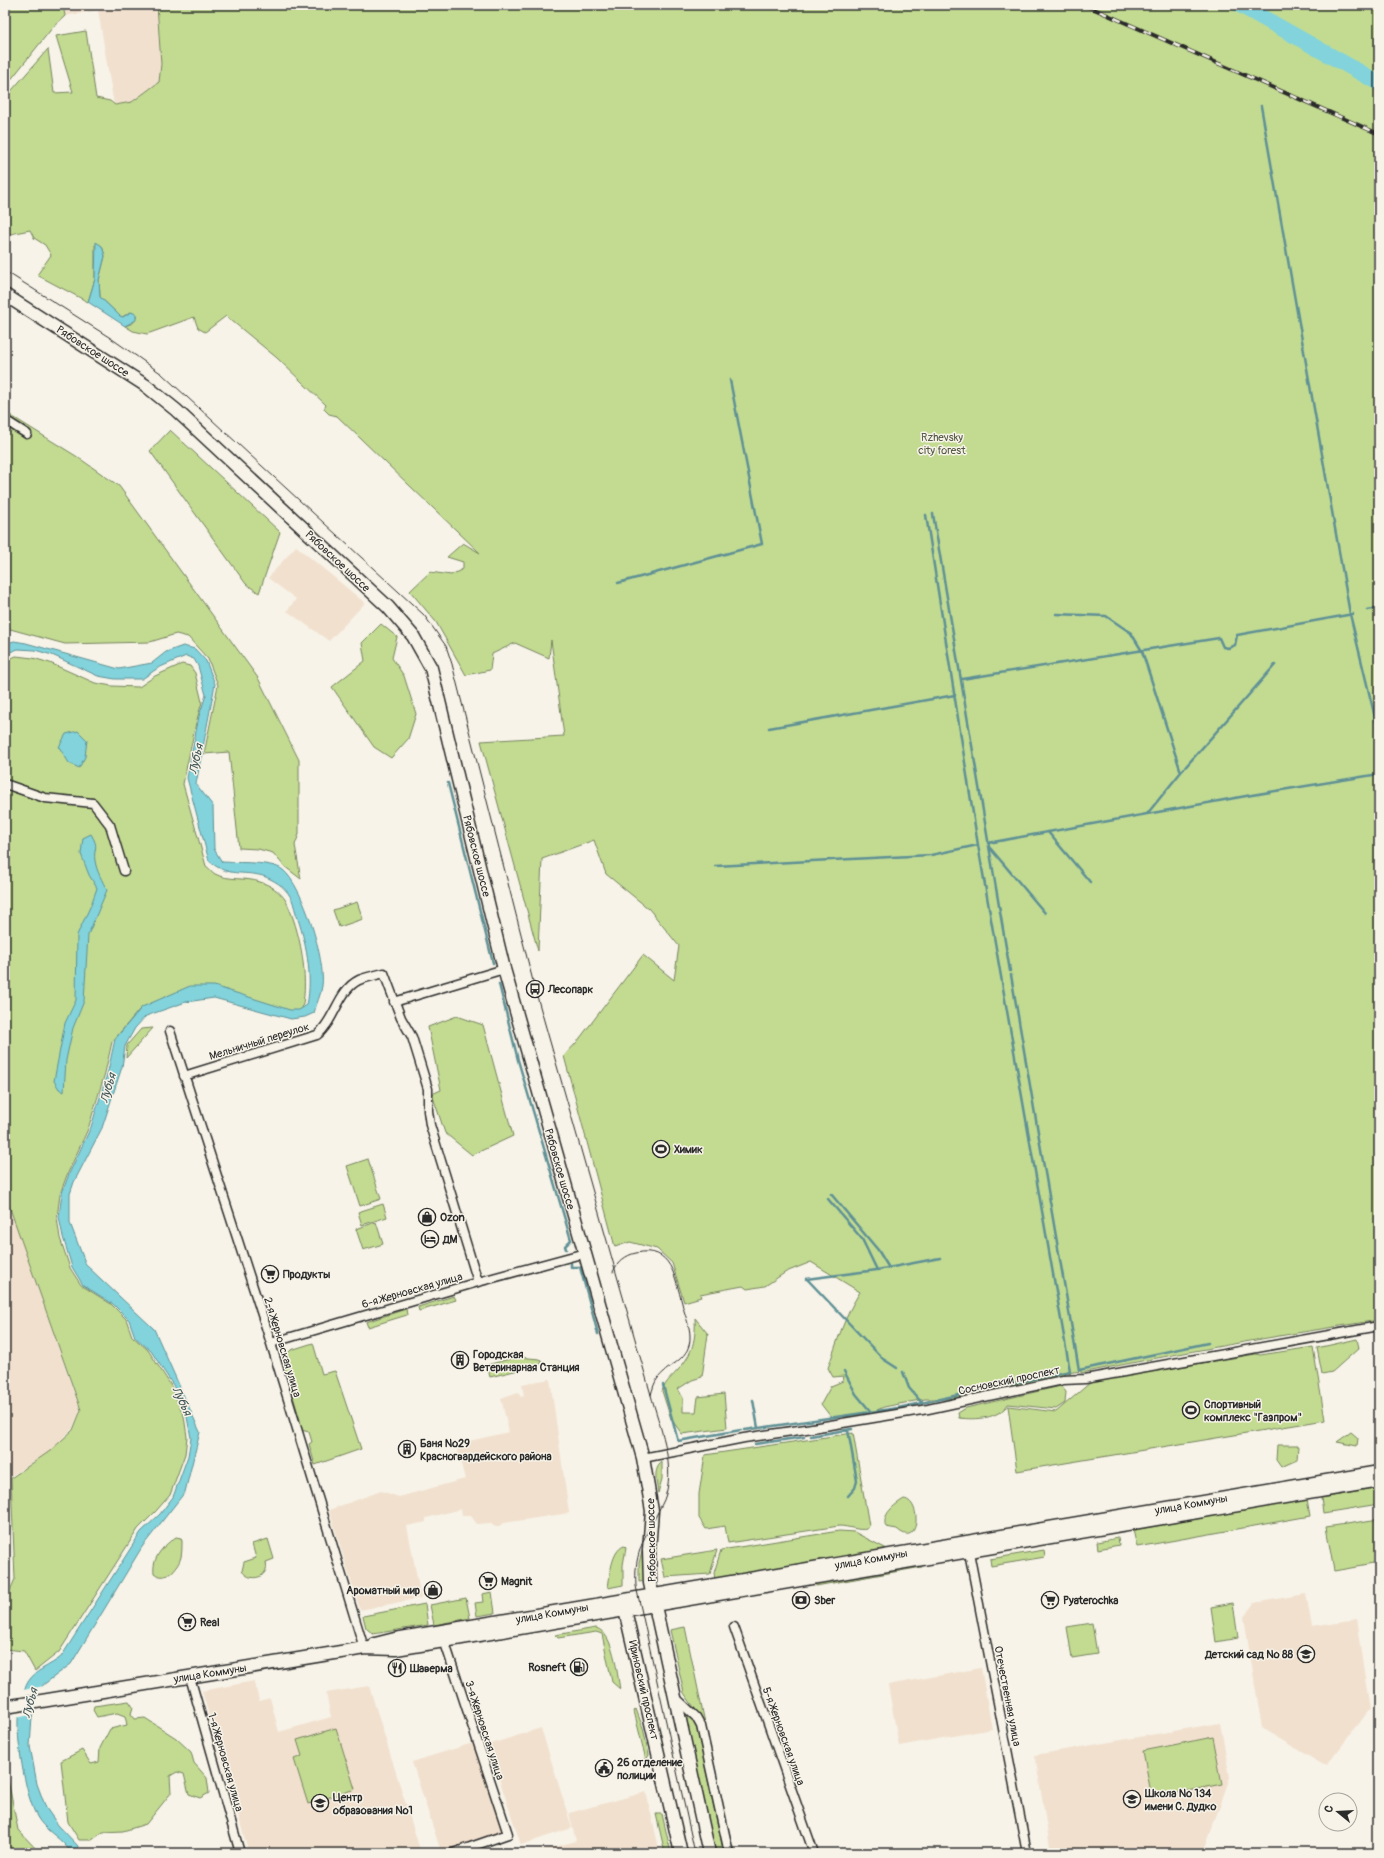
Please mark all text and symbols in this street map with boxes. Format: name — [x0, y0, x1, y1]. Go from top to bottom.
street label: Рябовское шоссе — [54, 323, 132, 380]
park label: Rzhevsky city forest — [918, 431, 966, 457]
street label: Рябовское шоссе — [303, 528, 373, 595]
water label: Лубья — [186, 741, 207, 776]
street label: Рябовское шоссе — [460, 814, 493, 899]
bus stop icon: Лесопарк — [525, 979, 545, 999]
place label: Лесопарк — [547, 983, 593, 996]
street label: Мельничный переулок — [207, 1020, 311, 1063]
water label: Лубья — [97, 1070, 120, 1105]
street label: Рябовское шоссе — [542, 1127, 577, 1212]
sports icon: Химик — [651, 1139, 671, 1159]
place label: Химик — [674, 1143, 703, 1156]
shop icon: Ozon — [417, 1207, 437, 1227]
place label: Ozon — [440, 1211, 465, 1224]
hotel icon: ДМ — [420, 1229, 440, 1249]
place label: ДМ — [442, 1233, 458, 1246]
supermarket icon: Продукты — [260, 1264, 280, 1284]
place label: Продукты — [283, 1268, 330, 1281]
street label: 6-я Жерновская улица — [360, 1270, 464, 1311]
street label: 2-я Жерновская улица — [261, 1296, 304, 1399]
place label: Городская Ветеринарная Станция — [473, 1348, 580, 1374]
building icon: Городская Ветеринарная Станция — [450, 1350, 470, 1370]
street label: Сосновский проспект — [957, 1363, 1062, 1398]
water label: Лубья — [168, 1384, 196, 1419]
place label: Cпортивный комплекс "Газпром" — [1204, 1398, 1302, 1424]
sports icon: Cпортивный комплекс "Газпром" — [1181, 1400, 1201, 1420]
place label: Баня №29 Красногвардейского района — [420, 1437, 552, 1463]
building icon: Баня №29 Красногвардейского района — [397, 1439, 417, 1459]
street label: улица Коммуны — [1153, 1492, 1229, 1517]
street label: Рябовское шоссе — [644, 1498, 659, 1582]
street label: улица Коммуны — [833, 1547, 909, 1572]
supermarket icon: Magnit — [478, 1571, 498, 1591]
place label: Magnit — [501, 1575, 533, 1588]
shop icon: Ароматный мир — [423, 1580, 443, 1600]
place label: Ароматный мир — [346, 1584, 420, 1597]
bank icon: Sber — [791, 1590, 811, 1610]
supermarket icon: Pyaterochka — [1040, 1590, 1060, 1610]
place label: Sber — [814, 1594, 836, 1607]
place label: Pyaterochka — [1063, 1594, 1118, 1607]
street label: улица Коммуны — [514, 1601, 590, 1626]
supermarket icon: Real — [177, 1612, 197, 1632]
place label: Real — [200, 1616, 220, 1629]
street label: Ириновский проспект — [626, 1639, 661, 1742]
school or university icon: Детский сад № 88 — [1296, 1644, 1316, 1664]
street label: Отечественная улица — [991, 1645, 1024, 1747]
place label: Детский сад № 88 — [1204, 1648, 1293, 1661]
fuel station icon: Rosneft — [569, 1657, 589, 1677]
restaurant icon: Шаверма — [387, 1658, 407, 1678]
street label: улица Коммуны — [172, 1661, 248, 1686]
place label: Rosneft — [528, 1661, 567, 1674]
place label: Шаверма — [409, 1662, 453, 1675]
street label: 3-я Жерновская улица — [462, 1679, 507, 1781]
water label: Лубья — [19, 1685, 42, 1720]
street label: 5-я Жерновская улица — [760, 1685, 807, 1787]
street label: 1-я Жерновская улица — [205, 1711, 246, 1813]
place label: 26 отделение полиции — [617, 1756, 683, 1782]
public building icon: 26 отделение полиции — [594, 1758, 614, 1778]
place label: Школа № 134 имени С. Дудко — [1144, 1787, 1216, 1813]
school or university icon: Школа № 134 имени С. Дудко — [1122, 1789, 1142, 1809]
place label: Центр образования №1 — [332, 1791, 413, 1817]
north arrow — [1318, 1792, 1358, 1832]
school or university icon: Центр образования №1 — [310, 1793, 330, 1813]
text: С — [1322, 1804, 1336, 1814]

